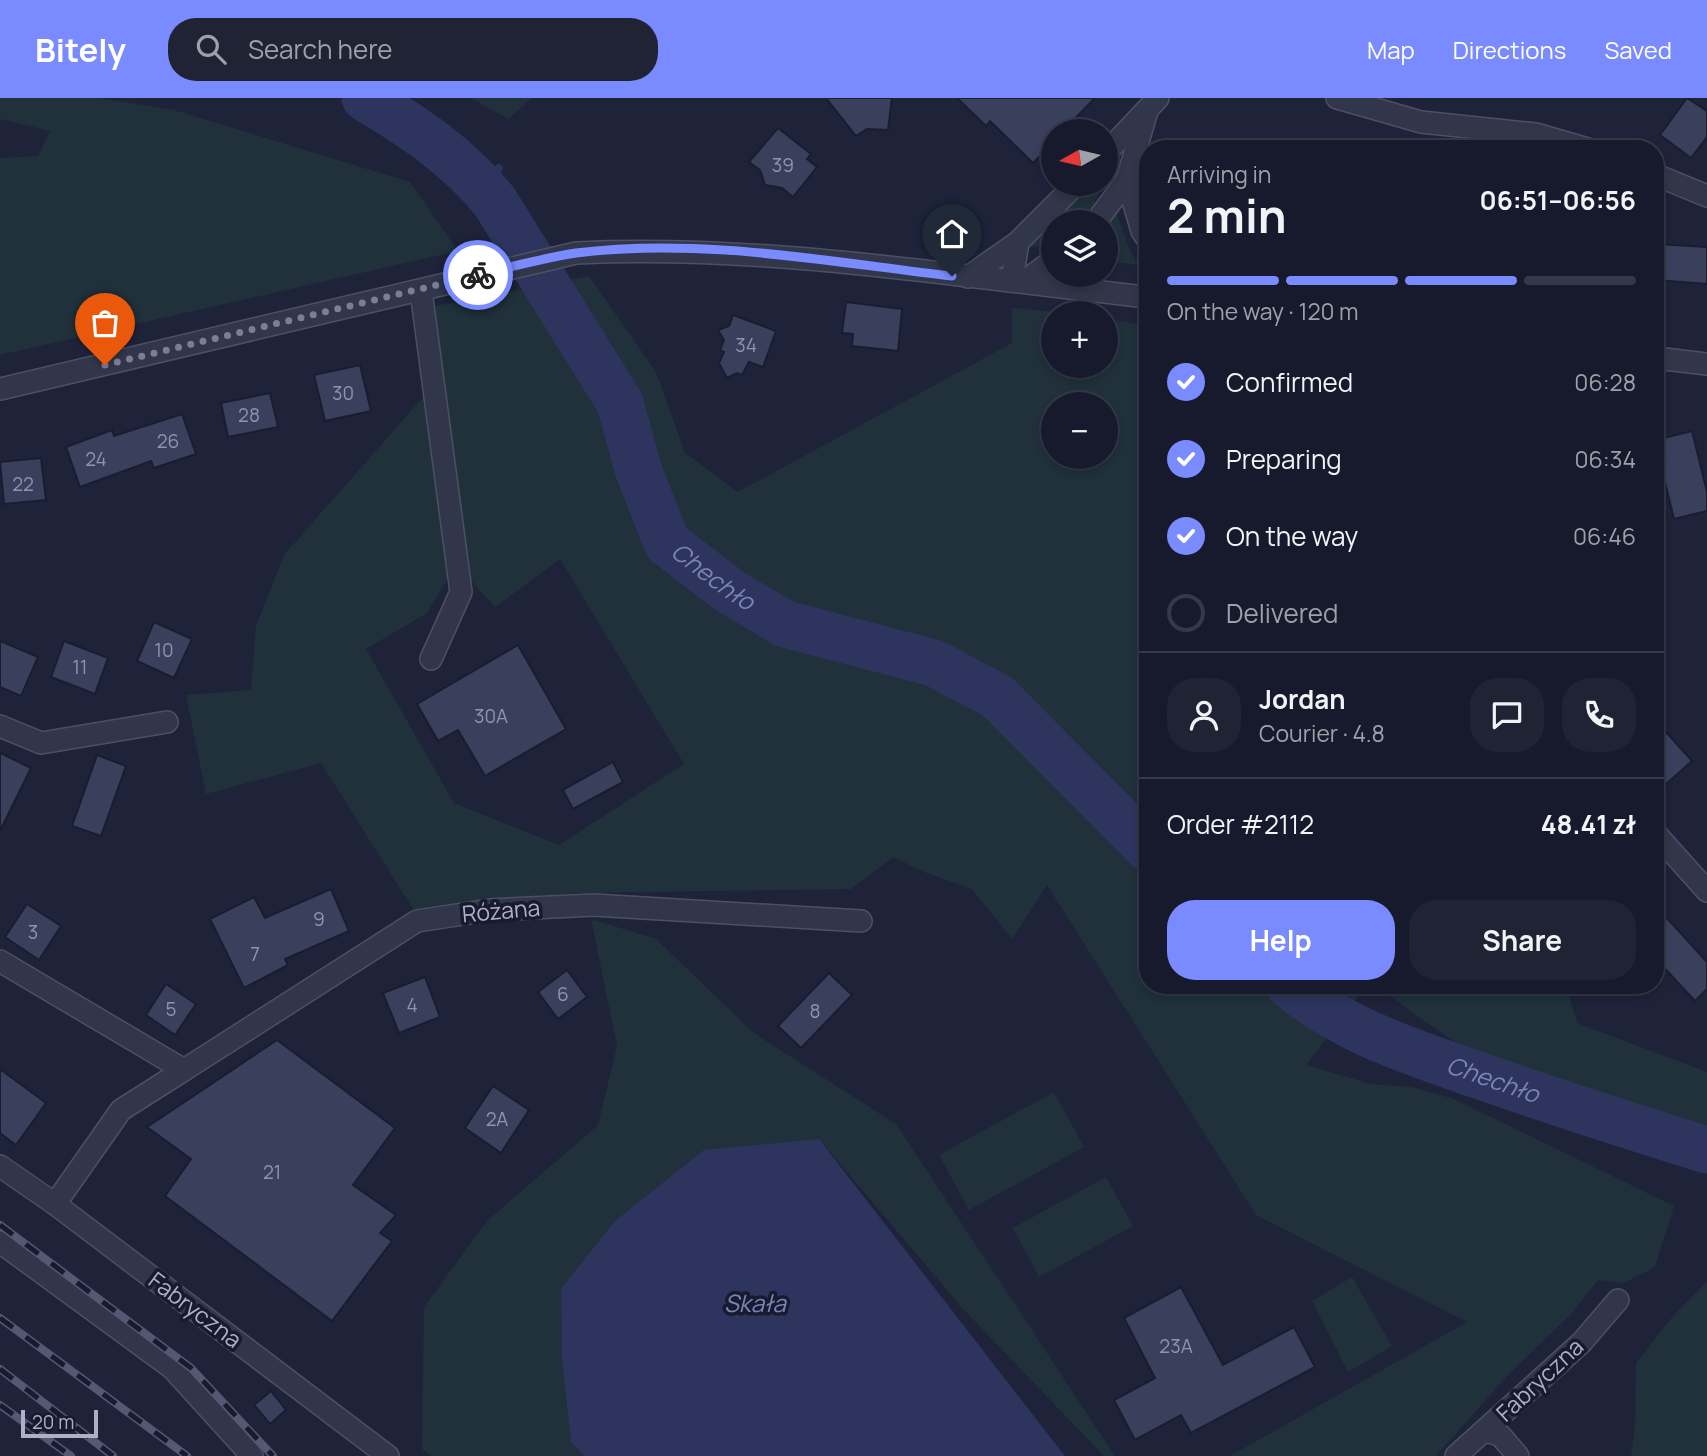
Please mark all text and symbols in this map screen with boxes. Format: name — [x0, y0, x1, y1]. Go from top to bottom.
search box — [168, 18, 658, 81]
text: Bitely — [35, 27, 126, 72]
icon: search — [192, 30, 230, 68]
text: Search here — [248, 31, 393, 67]
text: Map — [1367, 33, 1415, 66]
text: Directions — [1453, 33, 1566, 66]
text: Saved — [1604, 33, 1672, 66]
north arrow — [1041, 119, 1118, 196]
map controls — [1041, 119, 1118, 469]
house number: 39 — [772, 152, 794, 178]
text: Arriving in — [1167, 158, 1272, 190]
text: 06:51–06:56 — [1480, 182, 1636, 218]
text: 2 min — [1167, 184, 1287, 247]
pin — [922, 204, 982, 276]
button: layers — [1041, 210, 1118, 287]
icon: home — [933, 215, 971, 253]
courier — [443, 240, 513, 310]
icon: bike — [459, 256, 497, 294]
pin — [75, 293, 135, 365]
text: On the way · 120 m — [1167, 295, 1359, 327]
button: + — [1041, 301, 1118, 378]
icon: bag — [86, 304, 124, 342]
house number: 34 — [735, 332, 757, 358]
icon: check — [1167, 363, 1205, 401]
text: Confirmed — [1226, 364, 1353, 400]
text: 06:28 — [1574, 366, 1636, 398]
house number: 30 — [332, 380, 354, 406]
button: − — [1041, 392, 1118, 469]
house number: 28 — [238, 402, 260, 428]
house number: 26 — [157, 428, 179, 454]
icon: check — [1167, 440, 1205, 478]
text: Preparing — [1226, 441, 1342, 477]
text: 06:34 — [1575, 443, 1636, 475]
house number: 24 — [85, 446, 107, 472]
house number: 22 — [12, 471, 34, 497]
icon: check — [1167, 517, 1205, 555]
text: On the way — [1226, 518, 1358, 554]
text: 06:46 — [1573, 520, 1636, 552]
water label: Chechło — [665, 534, 763, 618]
text: Delivered — [1226, 595, 1338, 631]
house number: 10 — [154, 637, 174, 663]
house number: 11 — [73, 654, 87, 680]
button: person — [1167, 678, 1241, 752]
button: chat — [1470, 678, 1544, 752]
button: phone — [1562, 678, 1636, 752]
text: Jordan — [1259, 681, 1345, 717]
house number: 30A — [474, 703, 508, 729]
text: Courier · 4.8 — [1259, 717, 1385, 749]
text: Order #2112 — [1167, 806, 1314, 842]
text: 48.41 zł — [1541, 806, 1636, 842]
street label: Różana — [460, 891, 541, 929]
button: Help — [1167, 900, 1395, 980]
button: Share — [1409, 900, 1636, 980]
house number: 9 — [313, 906, 325, 932]
house number: 3 — [28, 919, 38, 945]
house number: 7 — [250, 941, 260, 967]
house number: 6 — [557, 981, 569, 1007]
house number: 4 — [406, 992, 418, 1018]
house number: 5 — [166, 996, 177, 1022]
house number: 8 — [809, 998, 821, 1024]
water label: Chechło — [1442, 1047, 1545, 1110]
house number: 2A — [486, 1106, 508, 1132]
house number: 21 — [263, 1159, 281, 1185]
street label: Fabryczna — [143, 1264, 249, 1355]
water label: Skała — [724, 1286, 788, 1319]
street label: Fabryczna — [1489, 1331, 1590, 1428]
house number: 23A — [1159, 1333, 1193, 1359]
scale bar — [21, 1407, 98, 1439]
text: 20 m — [32, 1409, 74, 1435]

